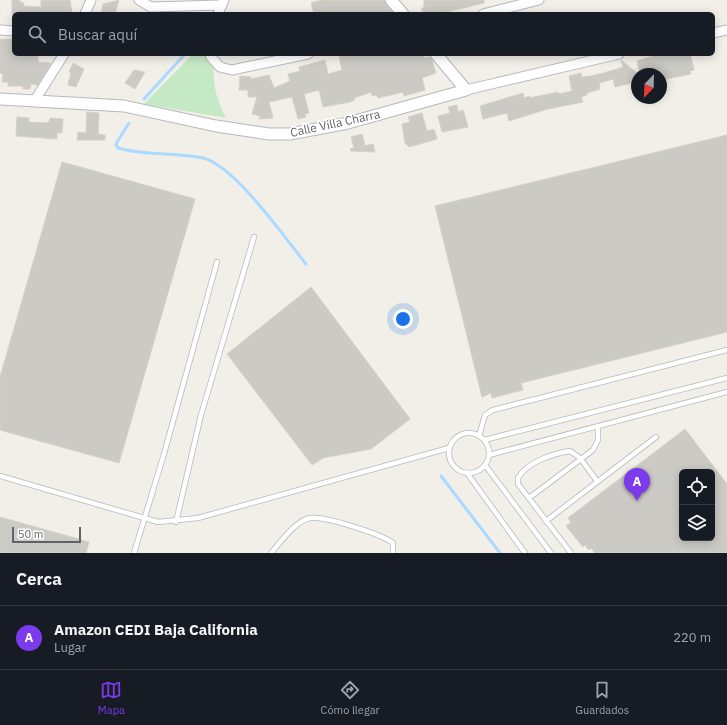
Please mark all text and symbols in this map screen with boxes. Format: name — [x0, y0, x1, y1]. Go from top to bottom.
search box — [12, 12, 715, 56]
icon: search — [26, 23, 48, 45]
text: Buscar aquí — [58, 25, 137, 44]
north arrow — [631, 68, 667, 104]
street label: Calle Villa Charra — [289, 106, 382, 140]
your location — [393, 309, 413, 329]
pin: A — [624, 468, 650, 501]
map controls — [679, 469, 715, 541]
button: locate — [679, 469, 715, 505]
button: layers — [679, 505, 715, 541]
scale bar — [12, 525, 81, 544]
text: 50 m — [18, 527, 43, 541]
text: Cerca — [16, 568, 62, 590]
text: Amazon CEDI Baja California — [54, 620, 258, 639]
text: A — [25, 629, 33, 646]
text: 220 m — [673, 629, 711, 646]
text: Lugar — [54, 639, 86, 656]
tab: Mapa — [98, 679, 125, 717]
tab: Cómo llegar — [321, 679, 380, 717]
tab: Guardados — [575, 679, 629, 717]

